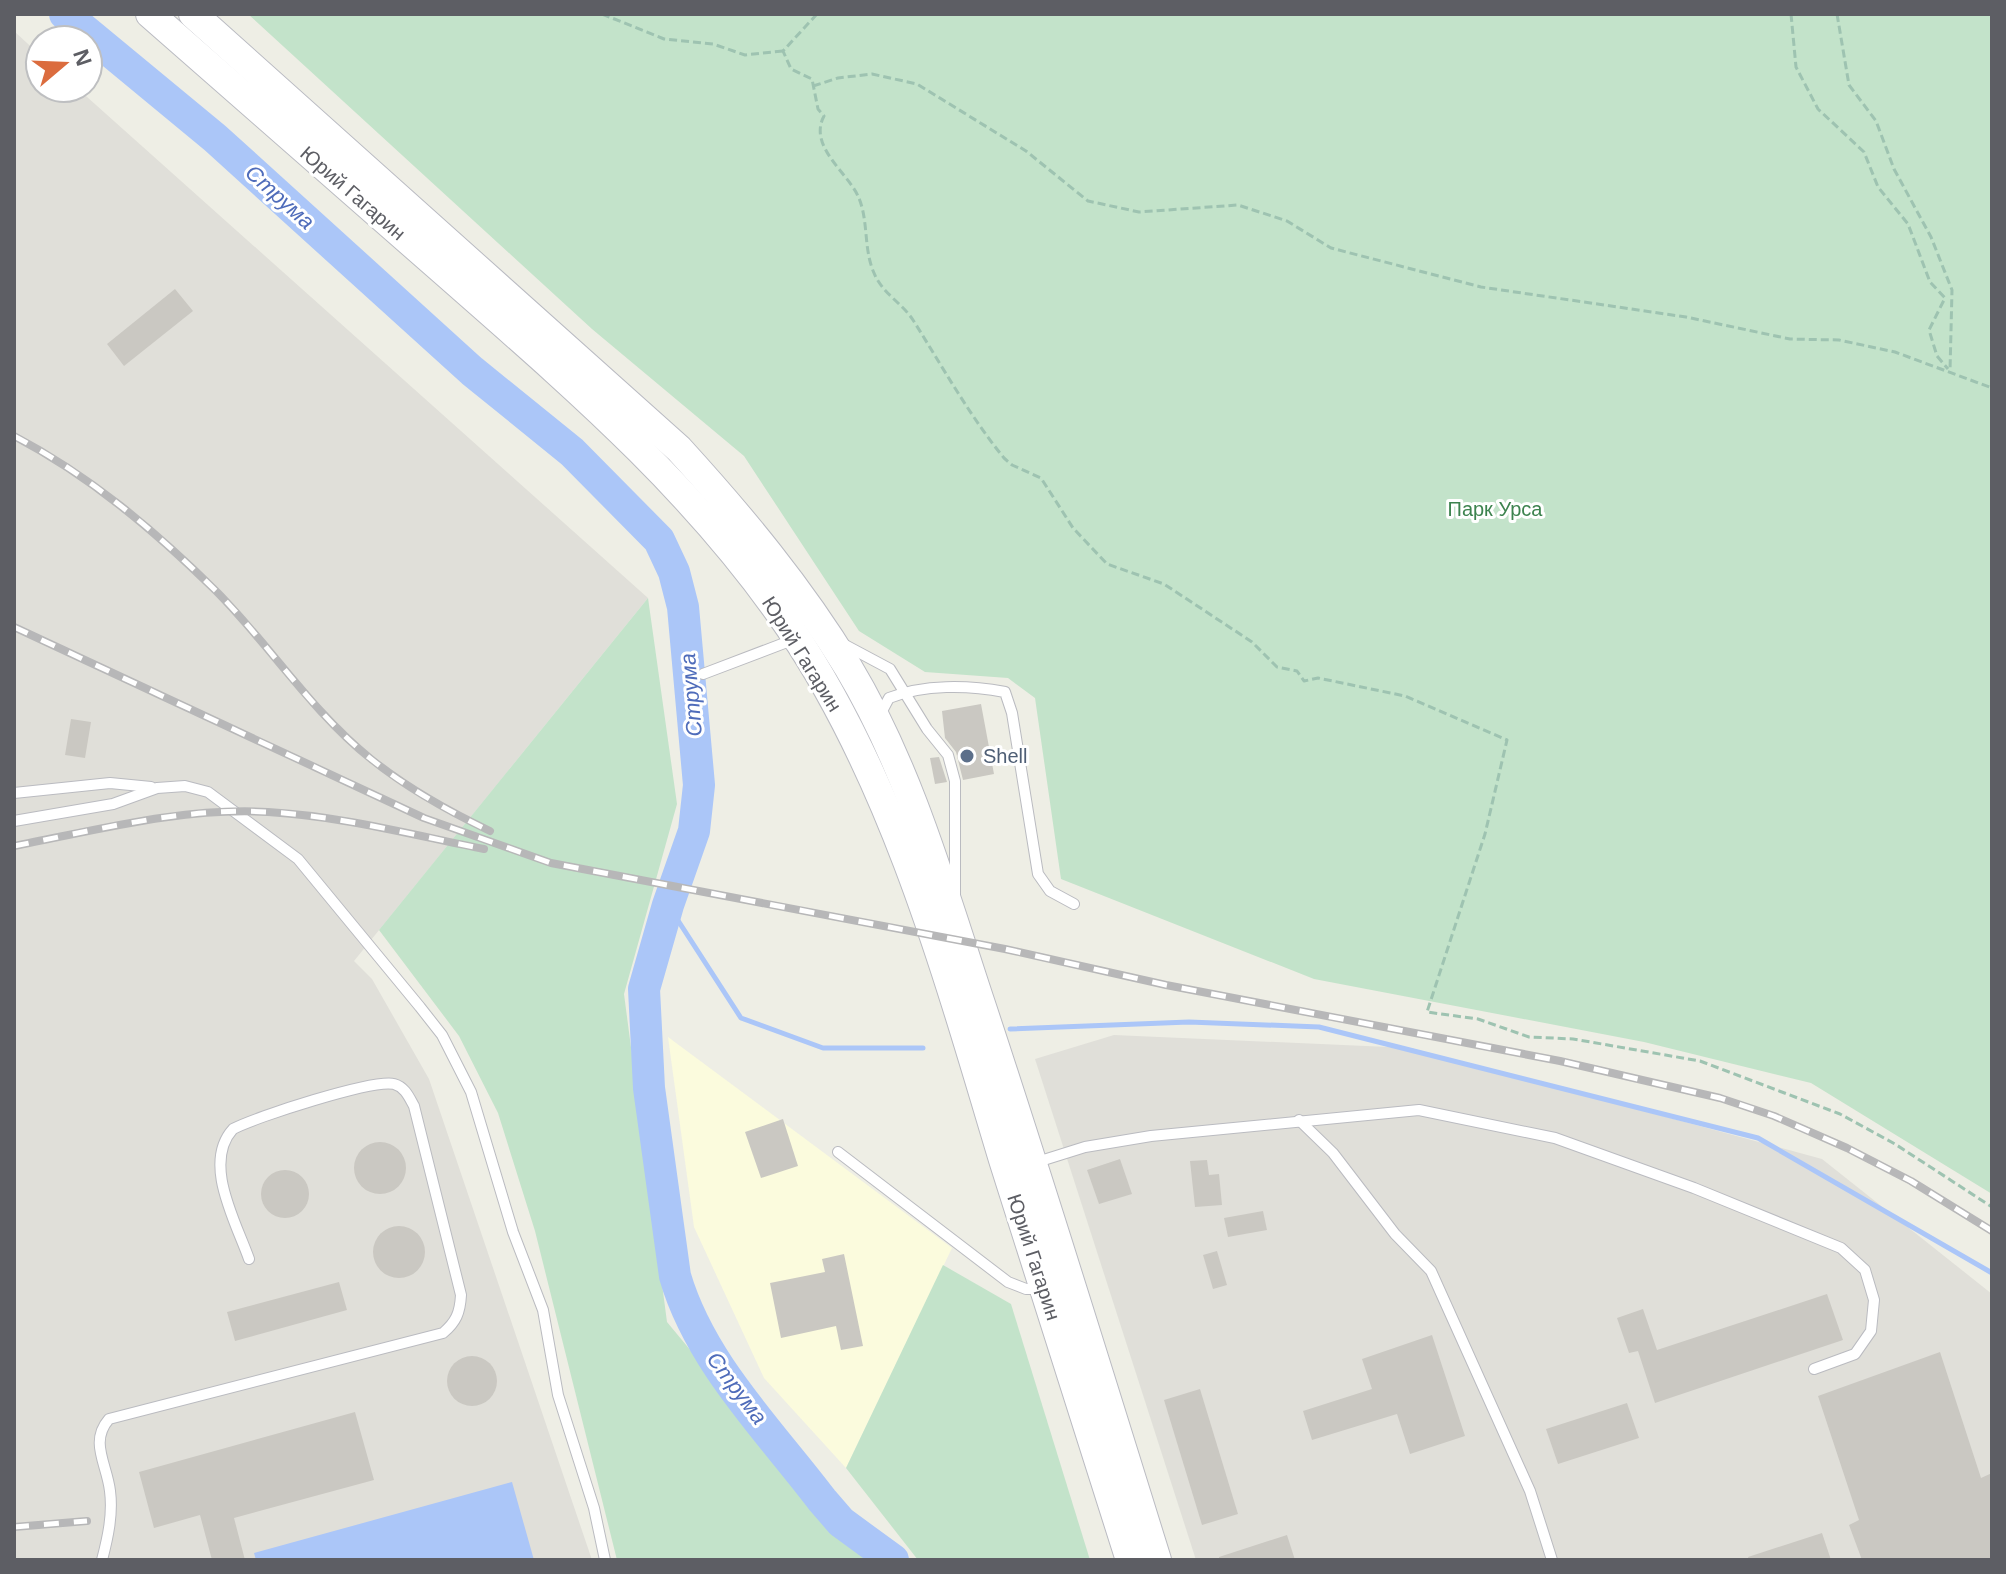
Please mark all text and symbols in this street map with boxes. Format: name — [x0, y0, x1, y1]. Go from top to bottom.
north arrow — [24, 24, 104, 104]
text: N — [68, 46, 97, 69]
street label: Юрий Гагарин — [296, 142, 410, 244]
water label: Струма — [240, 160, 320, 234]
park label: Парк Урса — [1448, 498, 1543, 520]
street label: Юрий Гагарин — [758, 592, 846, 716]
water label: Струма — [675, 652, 707, 738]
place label: Shell — [983, 745, 1027, 767]
marker: Shell — [958, 747, 976, 765]
street label: Юрий Гагарин — [1003, 1191, 1065, 1323]
water label: Струма — [702, 1347, 772, 1429]

